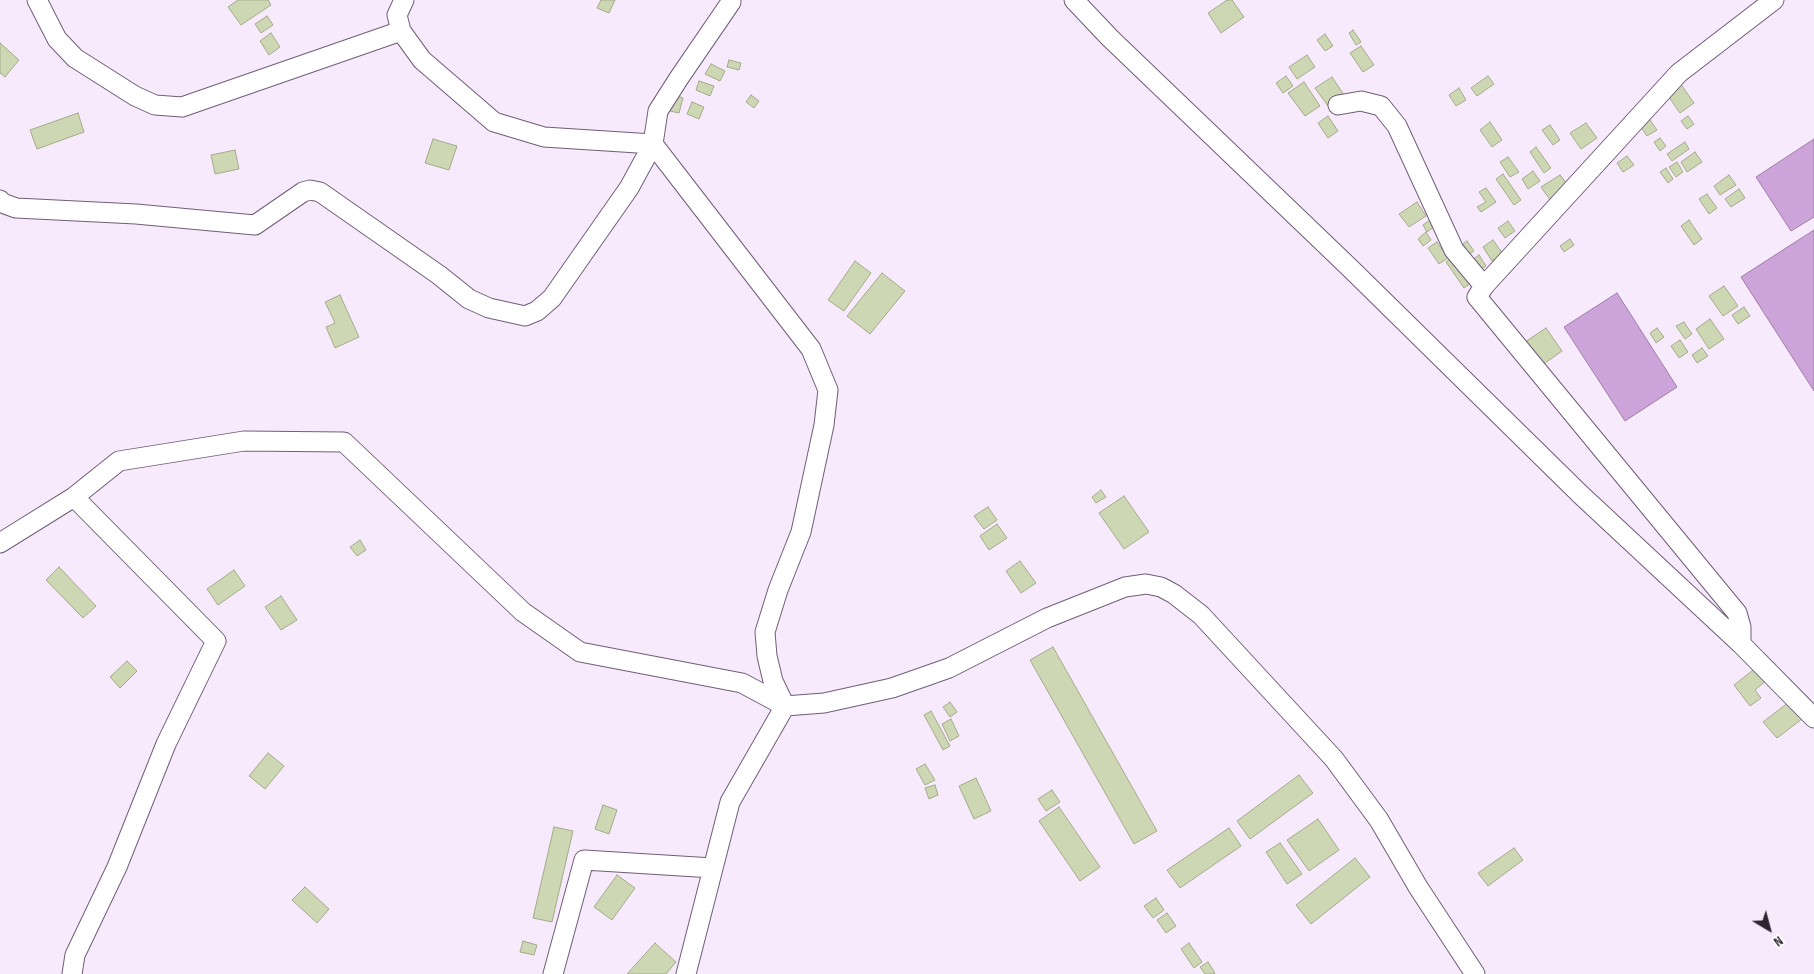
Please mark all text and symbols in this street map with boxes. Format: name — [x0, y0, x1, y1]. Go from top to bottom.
north arrow — [1744, 904, 1794, 954]
text: N — [1770, 932, 1786, 950]

